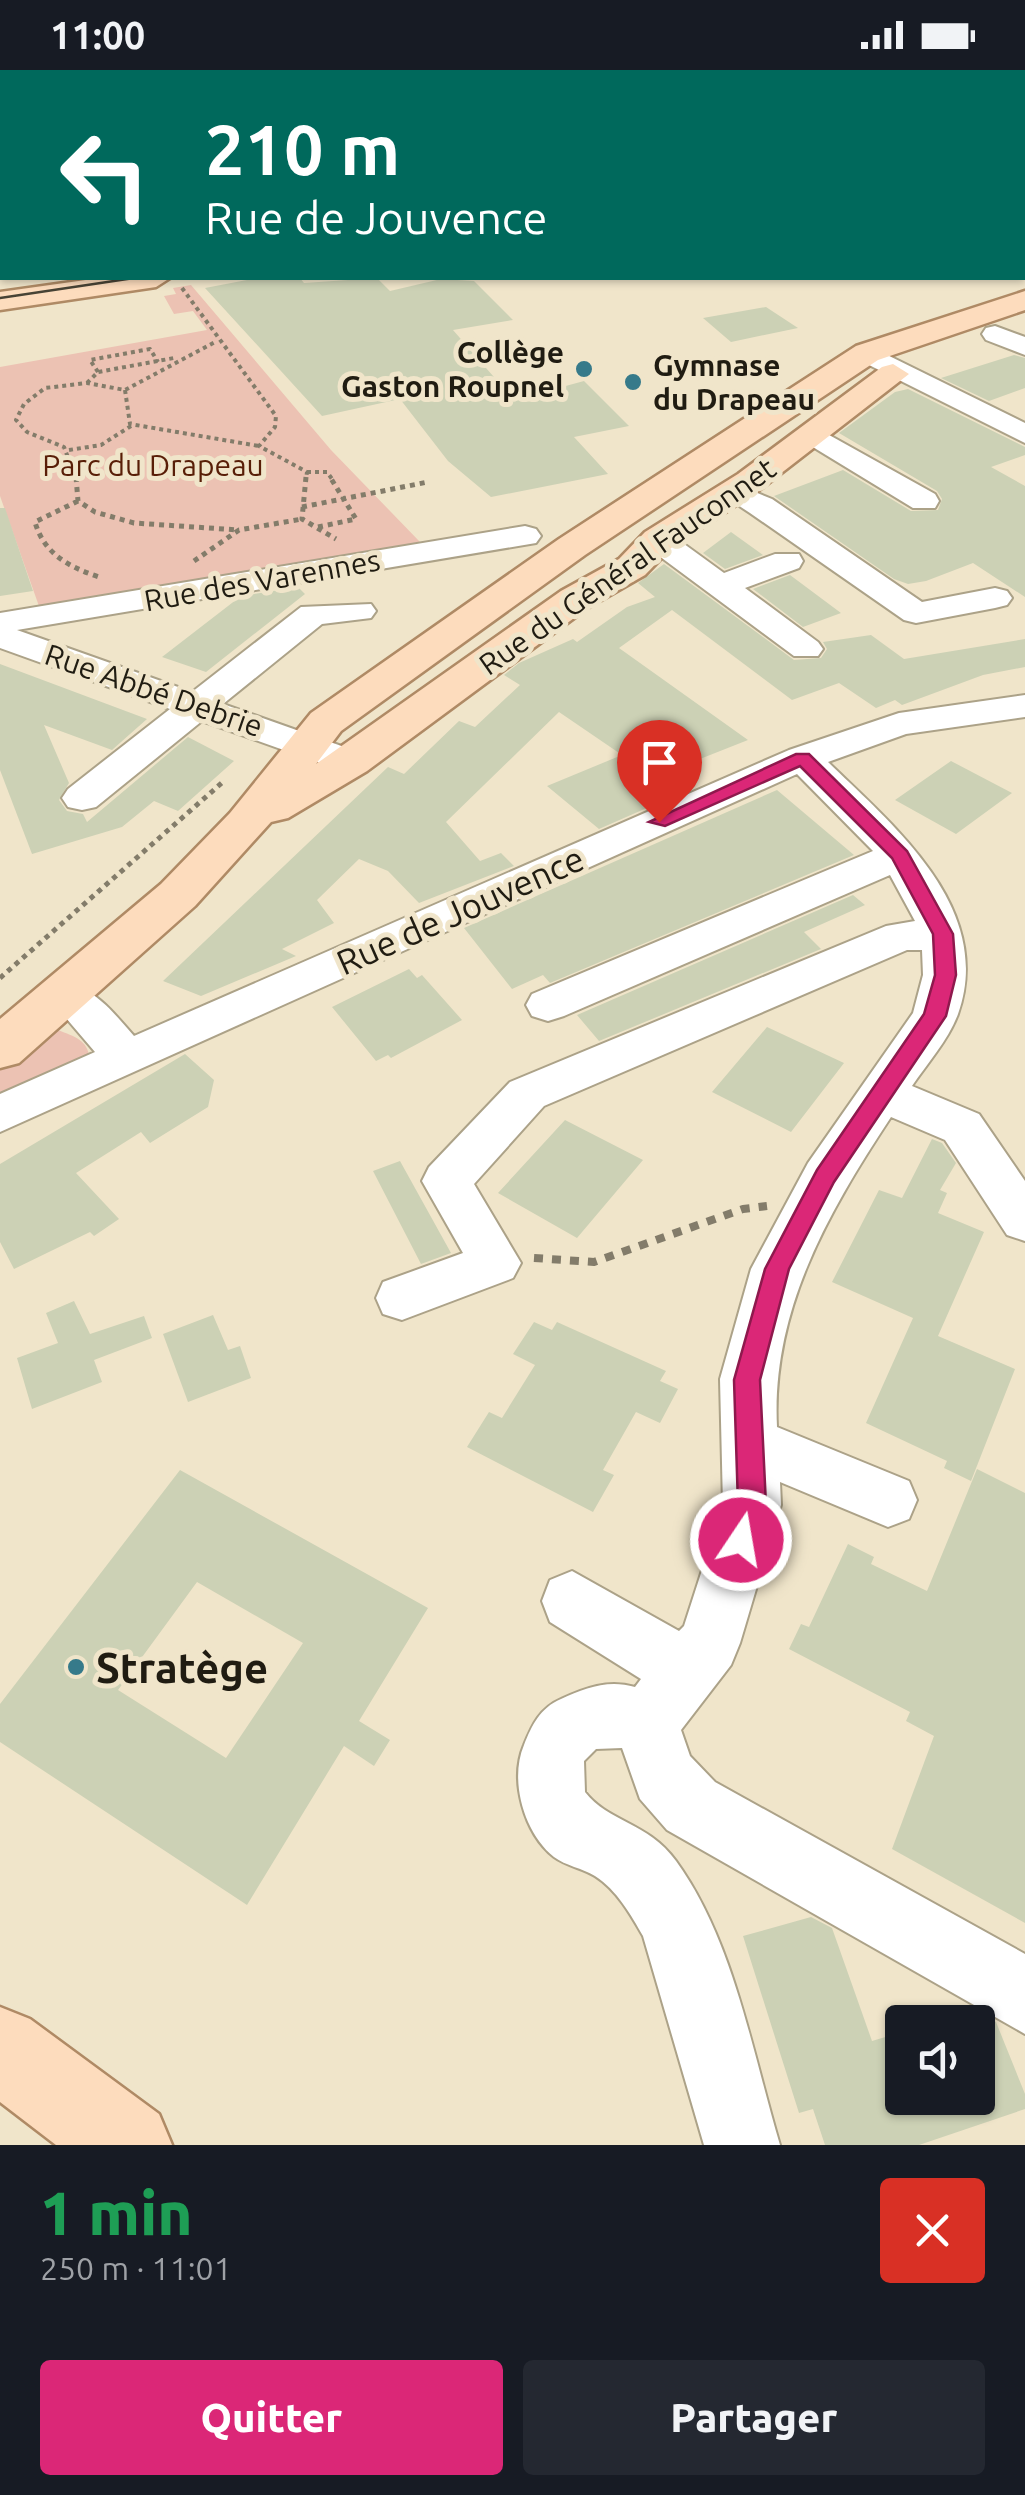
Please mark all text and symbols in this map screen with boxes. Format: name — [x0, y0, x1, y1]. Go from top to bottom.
text: 11:00 — [50, 14, 145, 56]
icon: left — [40, 110, 170, 240]
text: 210 m — [205, 110, 400, 188]
text: Rue de Jouvence — [205, 192, 547, 243]
place label: Collège Gaston Roupnel — [341, 335, 564, 403]
place label: Gymnase du Drapeau — [653, 348, 815, 416]
marker: Collège Gaston Roupnel — [573, 358, 595, 380]
marker: Gymnase du Drapeau — [622, 371, 644, 393]
park label: Parc du Drapeau — [42, 448, 264, 482]
street label: Rue du Général Fauconnet — [472, 451, 782, 681]
street label: Rue des Varennes — [141, 543, 383, 617]
street label: Rue Abbé Debrie — [41, 637, 267, 743]
pin — [617, 720, 702, 823]
icon: arrive — [632, 735, 687, 790]
street label: Rue de Jouvence — [330, 838, 590, 982]
position arrow — [689, 1488, 793, 1592]
place label: Stratège — [96, 1644, 268, 1691]
marker: Stratège — [65, 1656, 87, 1678]
map controls — [885, 2005, 995, 2115]
button: sound — [885, 2005, 995, 2115]
button: close — [880, 2178, 985, 2283]
text: 1 min — [40, 2179, 193, 2246]
text: 250 m · 11:01 — [40, 2250, 232, 2286]
button: Quitter — [40, 2360, 503, 2475]
button: Partager — [523, 2360, 985, 2475]

